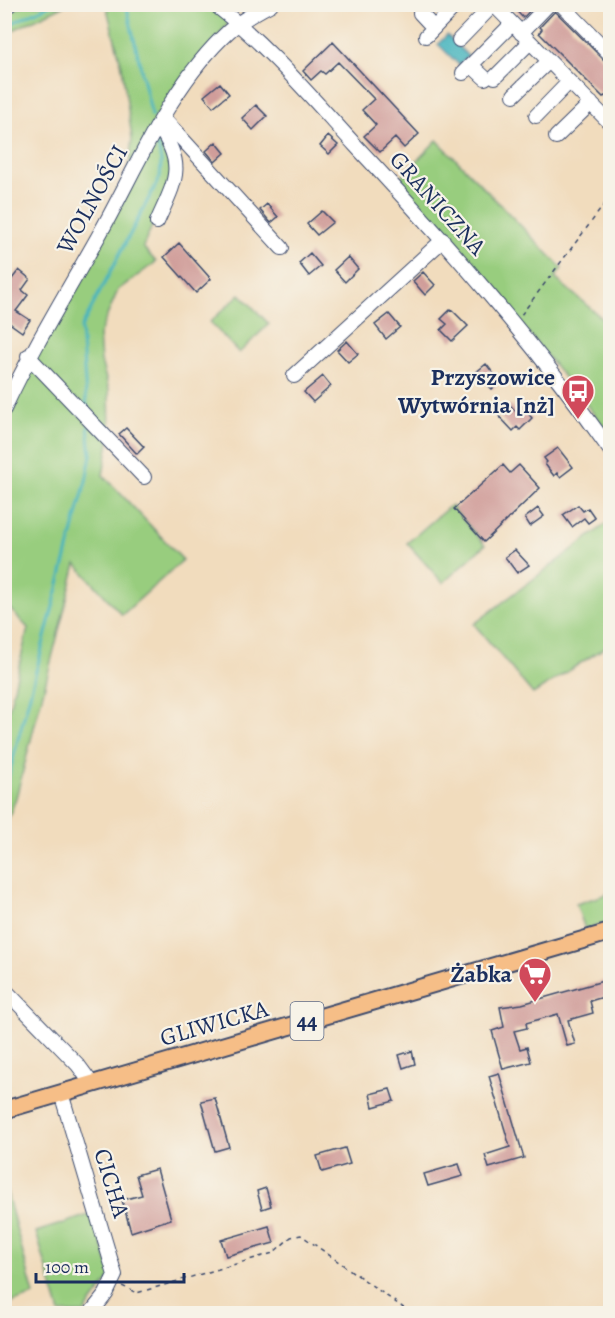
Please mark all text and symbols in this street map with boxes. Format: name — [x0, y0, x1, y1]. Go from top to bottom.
street label: WOLNOŚCI — [48, 139, 135, 260]
street label: GRANICZNA — [383, 144, 494, 263]
place label: Przyszowice Wytwórnia [nż] — [397, 361, 555, 421]
bus stop icon: Przyszowice Wytwórnia [nż] — [560, 373, 596, 420]
supermarket icon: Żabka — [517, 956, 553, 1003]
place label: Żabka — [451, 958, 512, 990]
street label: GLIWICKA — [156, 992, 273, 1054]
road number: 44 — [290, 1002, 324, 1040]
street label: CICHA — [86, 1145, 138, 1222]
scale bar — [36, 1246, 184, 1284]
text: 100 m — [45, 1255, 89, 1279]

